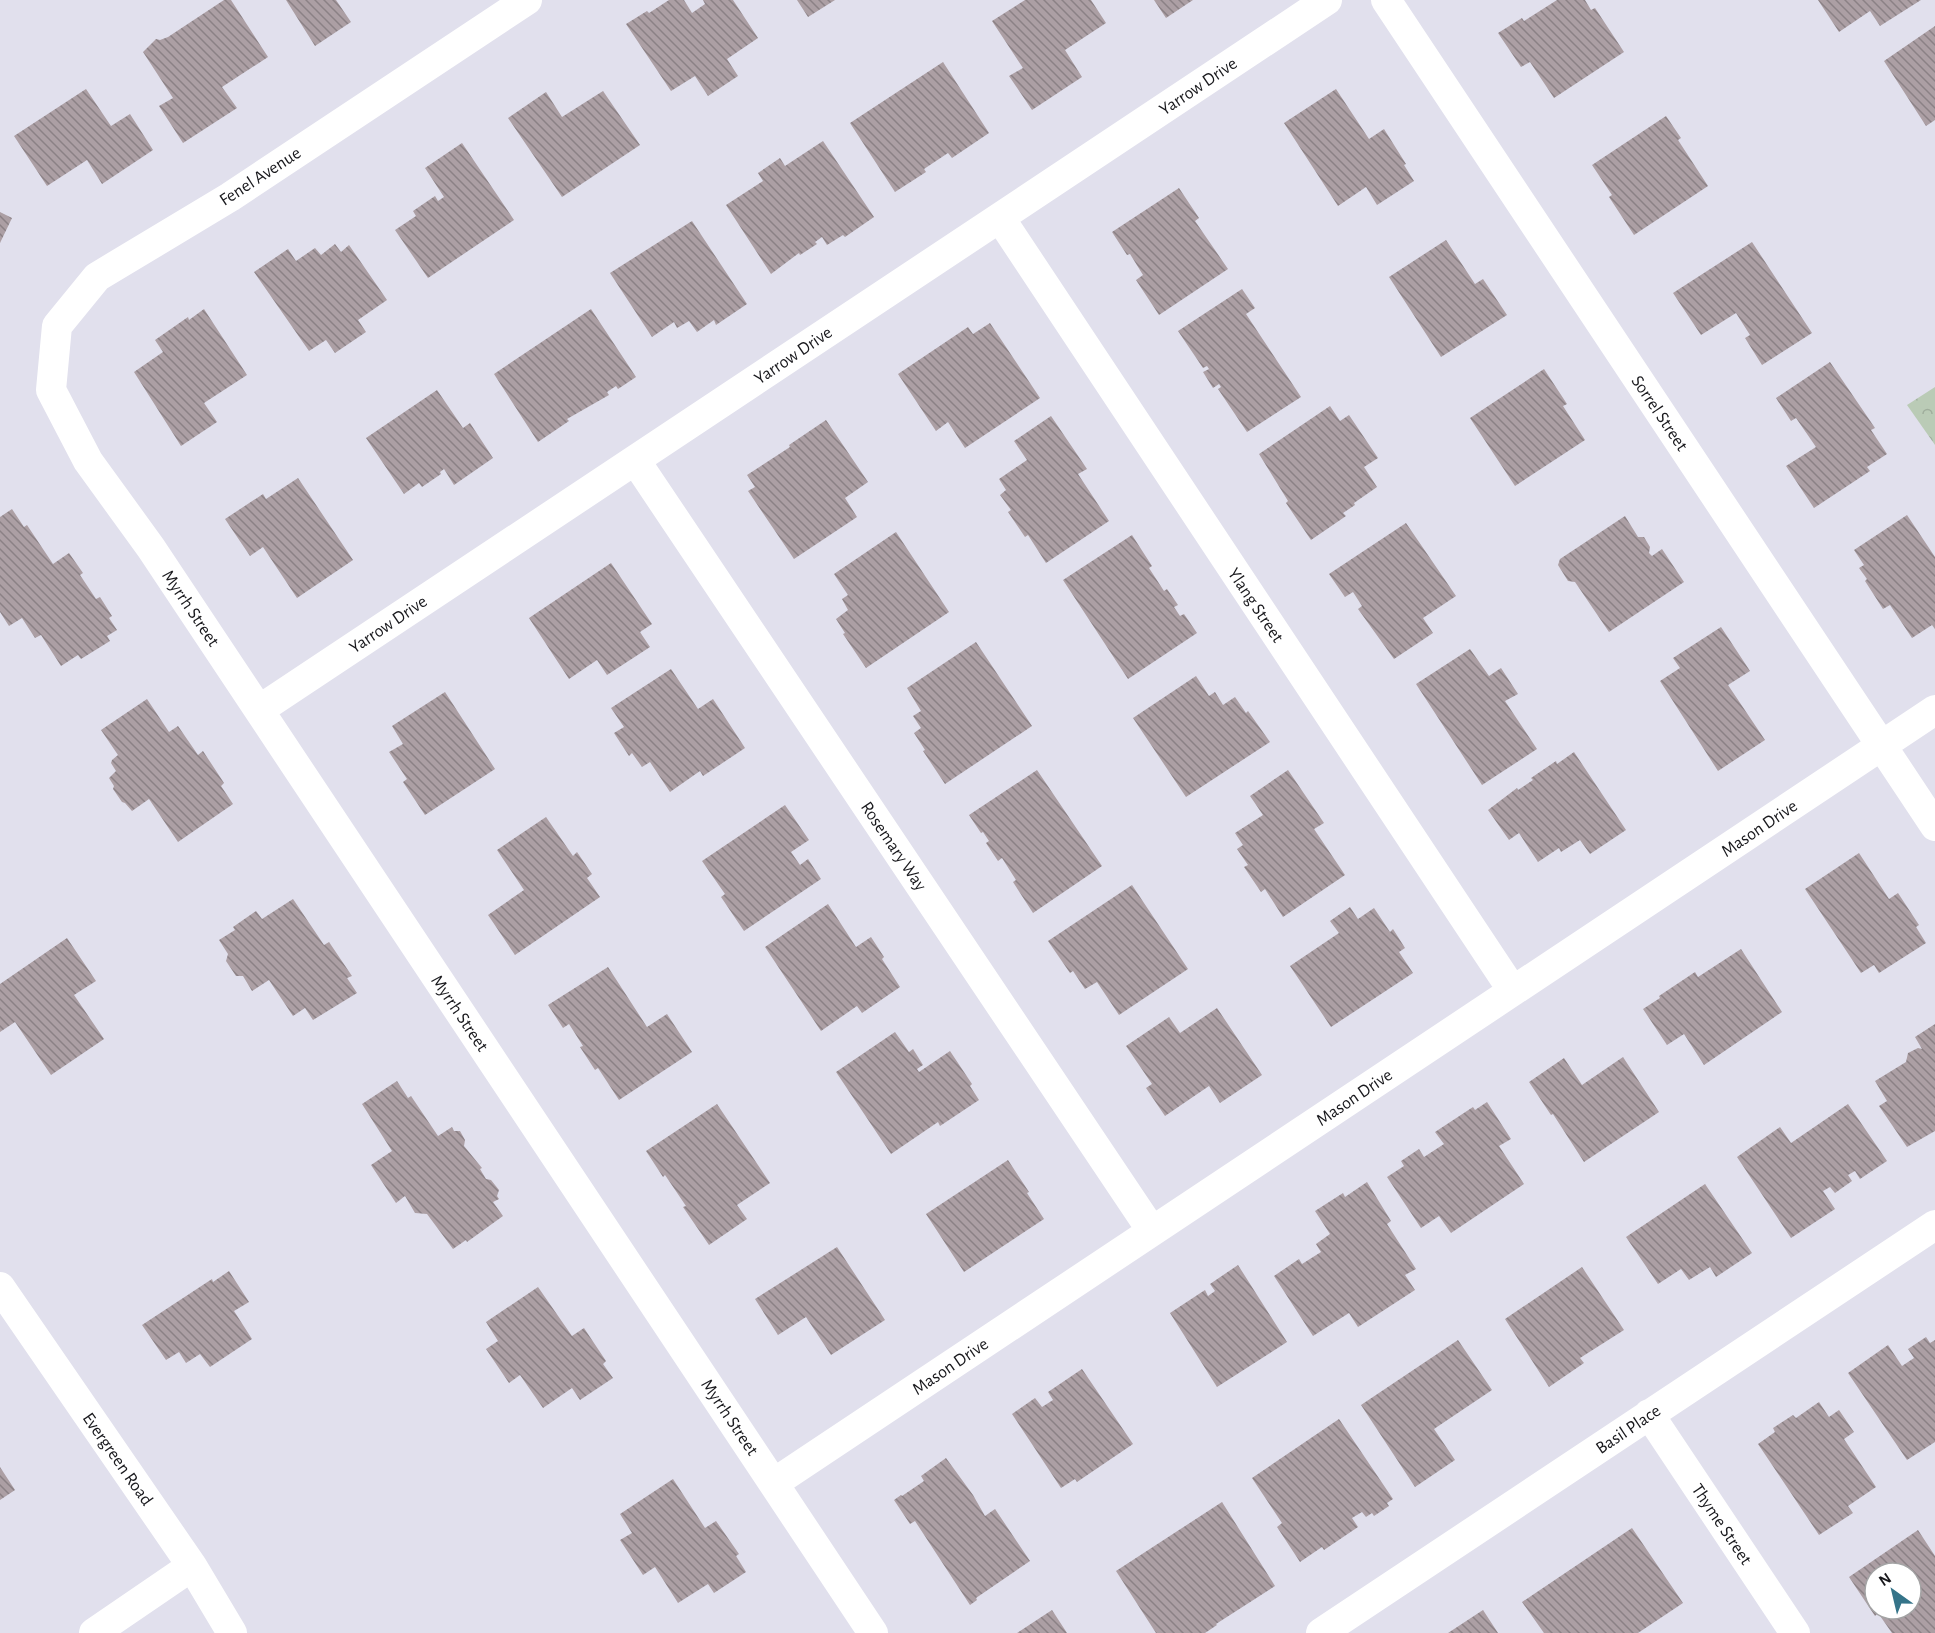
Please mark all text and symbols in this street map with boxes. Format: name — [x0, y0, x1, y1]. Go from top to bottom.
street label: Yarrow Drive — [1157, 54, 1241, 119]
street label: Fenel Avenue — [217, 144, 304, 210]
street label: Yarrow Drive — [752, 323, 836, 388]
street label: Sorrel Street — [1628, 373, 1691, 455]
street label: Ylang Street — [1224, 565, 1287, 646]
street label: Myrrh Street — [158, 567, 222, 650]
street label: Yarrow Drive — [347, 592, 431, 657]
street label: Mason Drive — [1718, 797, 1801, 861]
street label: Rosemary Way — [857, 799, 930, 895]
street label: Myrrh Street — [427, 972, 491, 1055]
street label: Mason Drive — [1313, 1066, 1396, 1130]
street label: Mason Drive — [909, 1335, 992, 1399]
street label: Myrrh Street — [697, 1376, 761, 1459]
street label: Basil Place — [1593, 1402, 1664, 1458]
street label: Evergreen Road — [79, 1410, 156, 1509]
street label: Thyme Street — [1688, 1481, 1755, 1569]
north arrow — [1863, 1561, 1923, 1621]
text: N — [1876, 1570, 1894, 1589]

